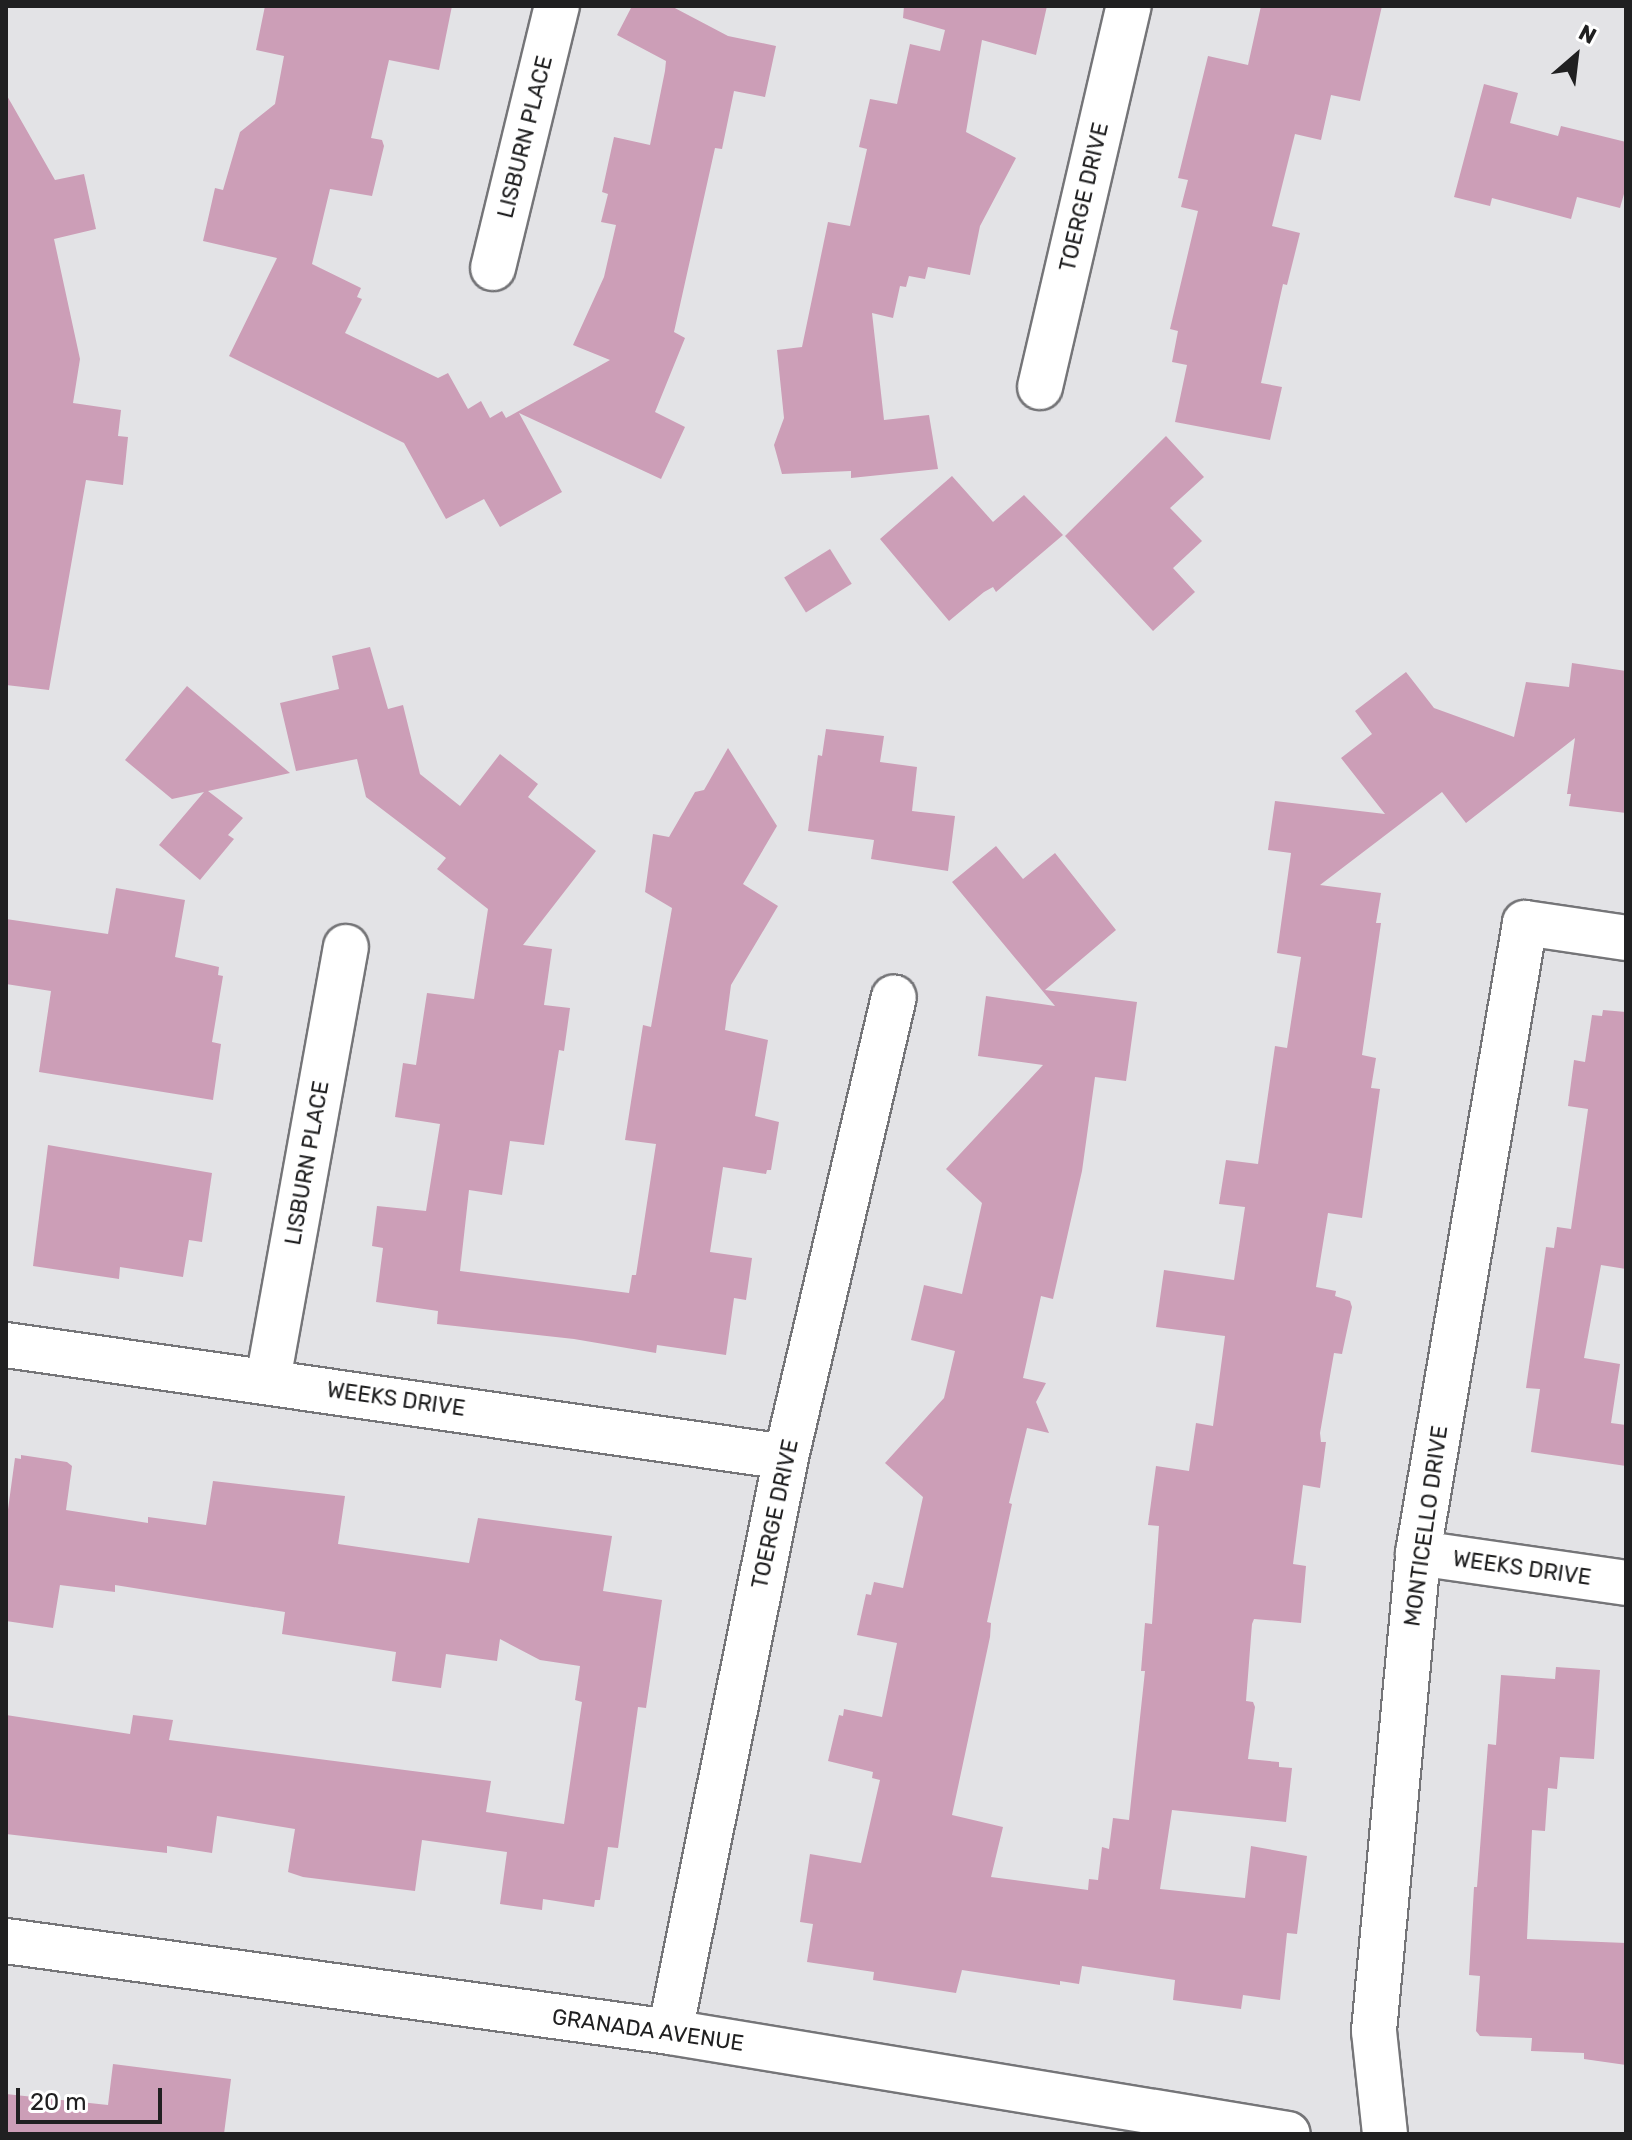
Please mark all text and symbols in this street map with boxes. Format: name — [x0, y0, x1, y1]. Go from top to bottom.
north arrow — [1536, 16, 1616, 96]
text: N — [1574, 19, 1601, 50]
street label: LISBURN PLACE — [492, 53, 558, 221]
street label: TOERGE DRIVE — [1054, 120, 1114, 274]
street label: LISBURN PLACE — [280, 1079, 334, 1247]
street label: WEEKS DRIVE — [325, 1376, 467, 1422]
street label: MONTICELLO DRIVE — [1399, 1424, 1453, 1628]
street label: TOERGE DRIVE — [746, 1437, 804, 1591]
street label: WEEKS DRIVE — [1451, 1545, 1593, 1591]
street label: GRANADA AVENUE — [550, 2003, 746, 2057]
scale bar — [20, 2072, 166, 2122]
text: 20 m — [30, 2088, 87, 2116]

